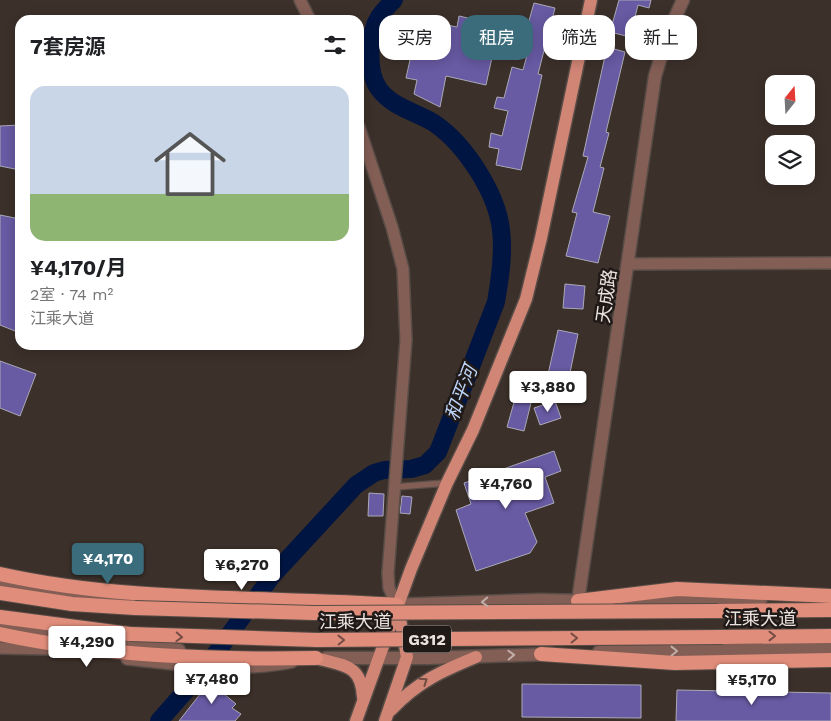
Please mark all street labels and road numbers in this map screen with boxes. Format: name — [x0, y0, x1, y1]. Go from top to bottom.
street label: 天成路 — [592, 268, 620, 324]
street label: 江乘大道 — [724, 608, 796, 629]
street label: 江乘大道 — [319, 611, 391, 632]
road number: G312 — [403, 626, 451, 652]

